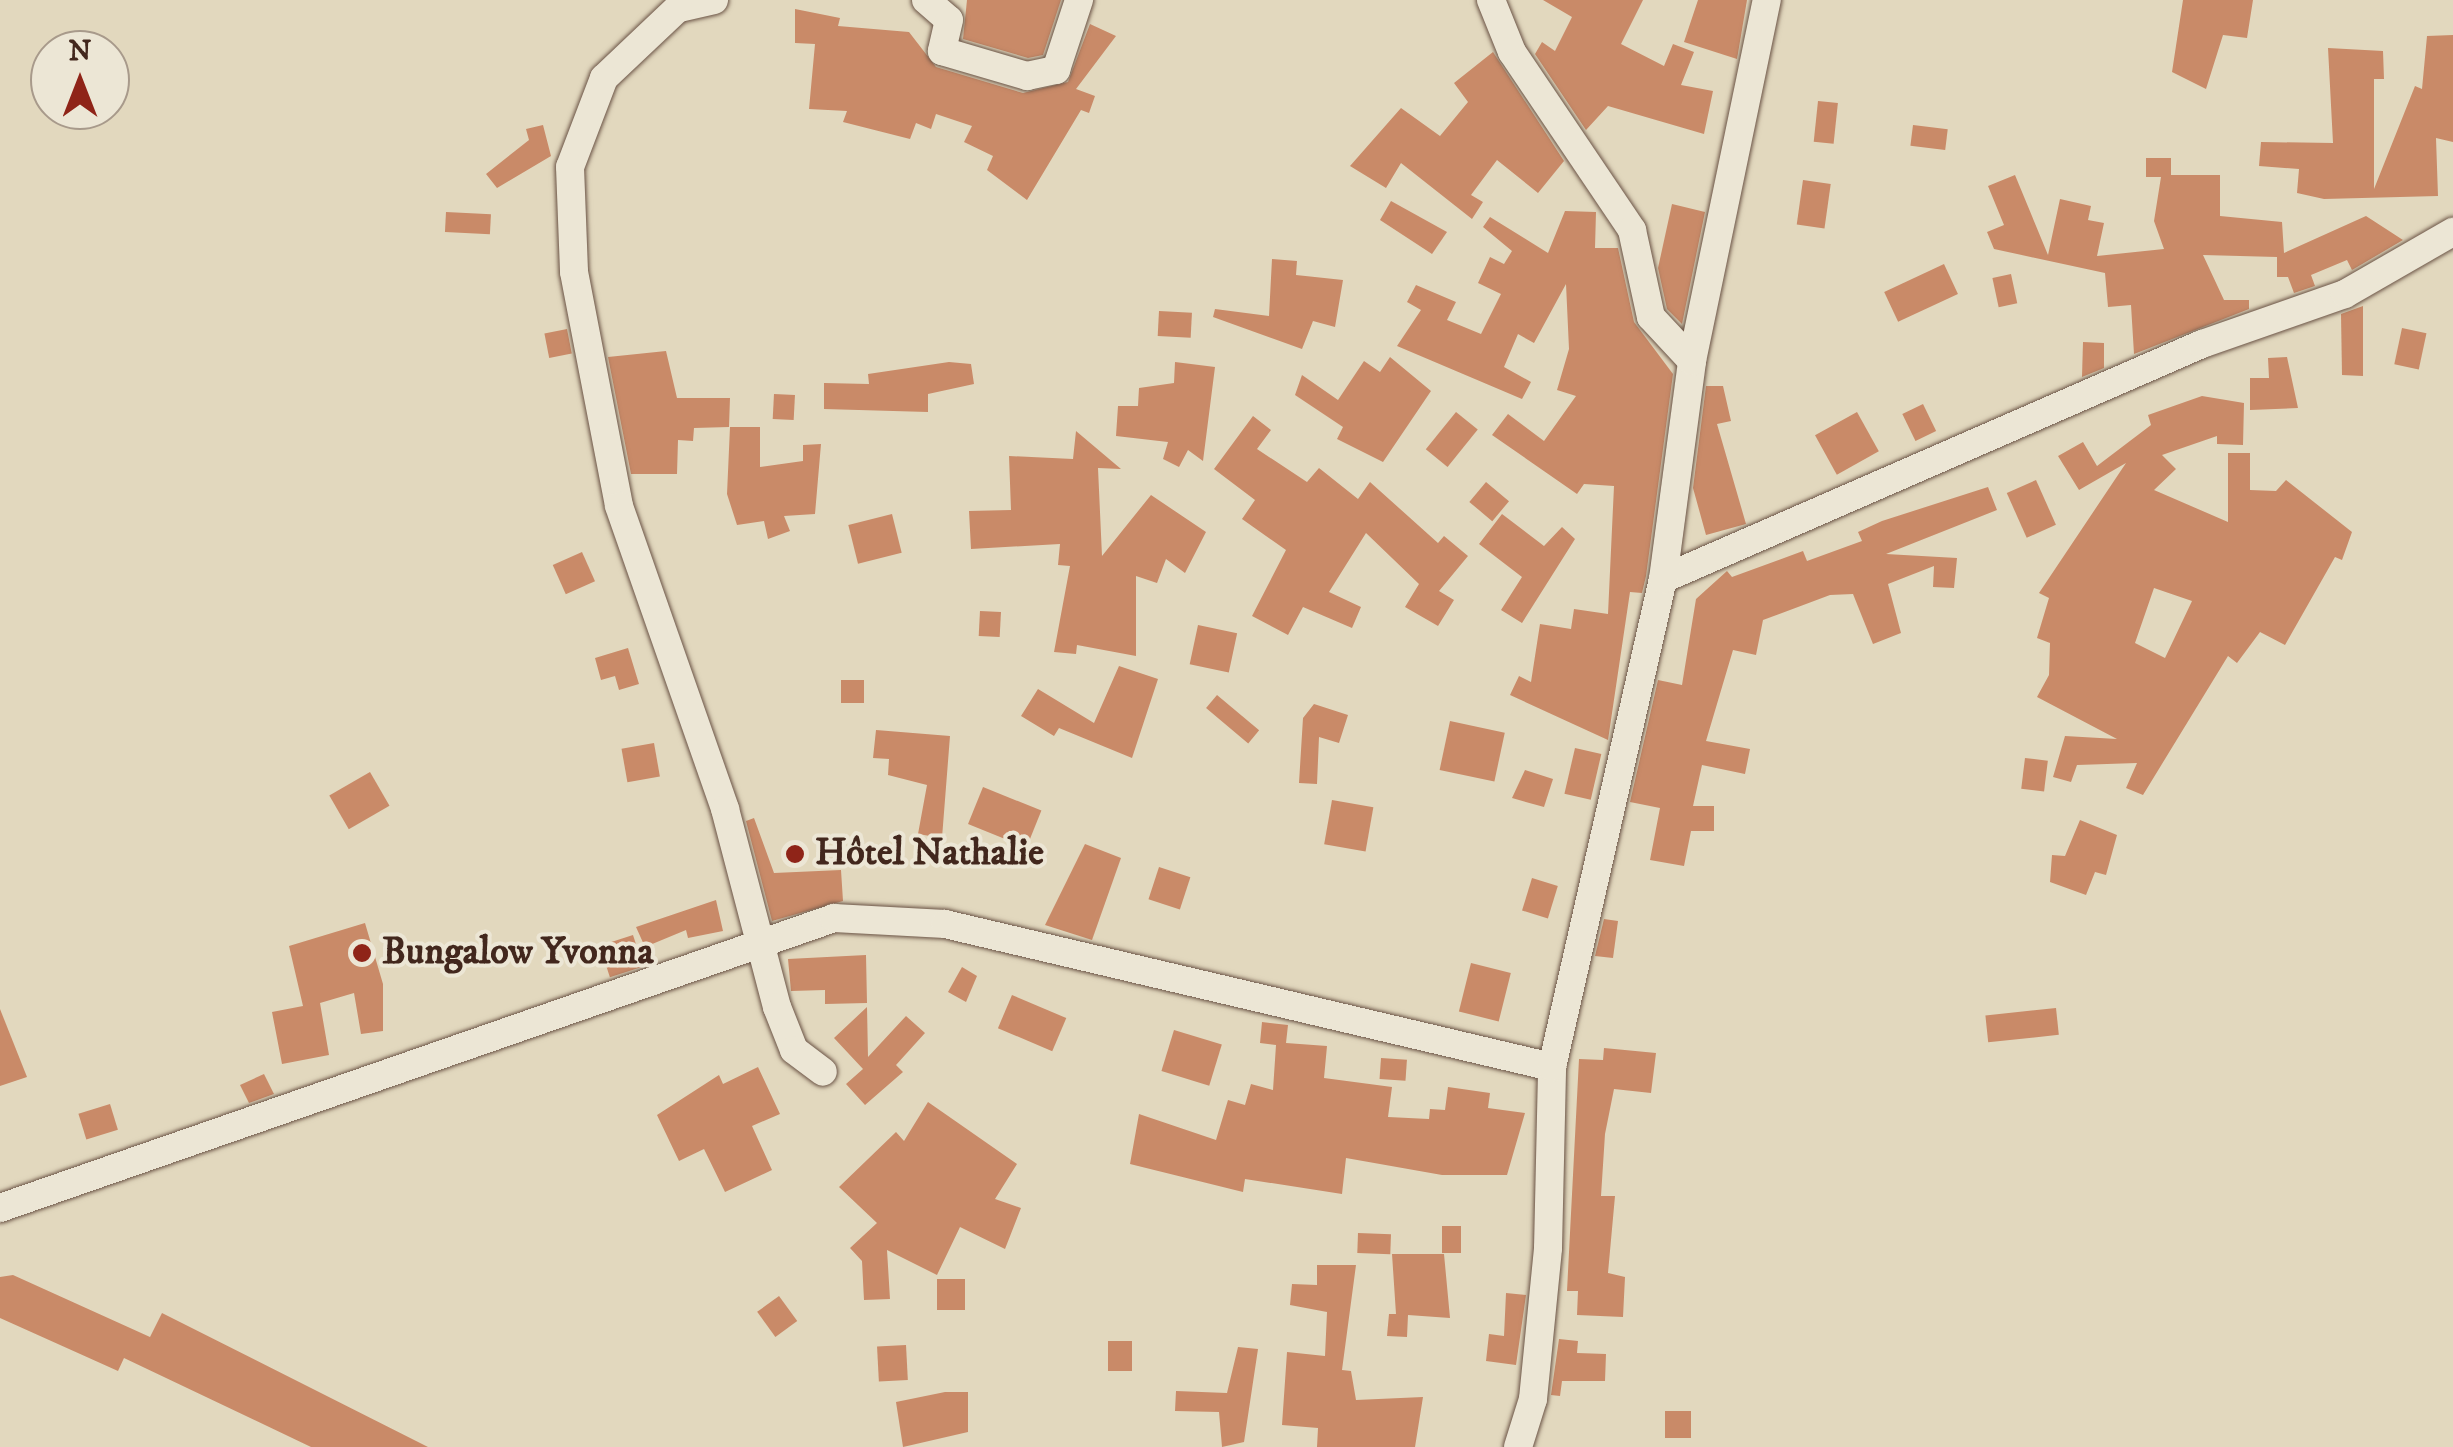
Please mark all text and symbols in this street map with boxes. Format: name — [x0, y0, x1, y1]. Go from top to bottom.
north arrow — [30, 30, 130, 130]
text: N — [69, 34, 91, 69]
place label: Hôtel Nathalie — [815, 831, 1044, 877]
marker: Hôtel Nathalie — [784, 843, 806, 865]
place label: Bungalow Yvonna — [382, 930, 654, 976]
marker: Bungalow Yvonna — [351, 942, 373, 964]

